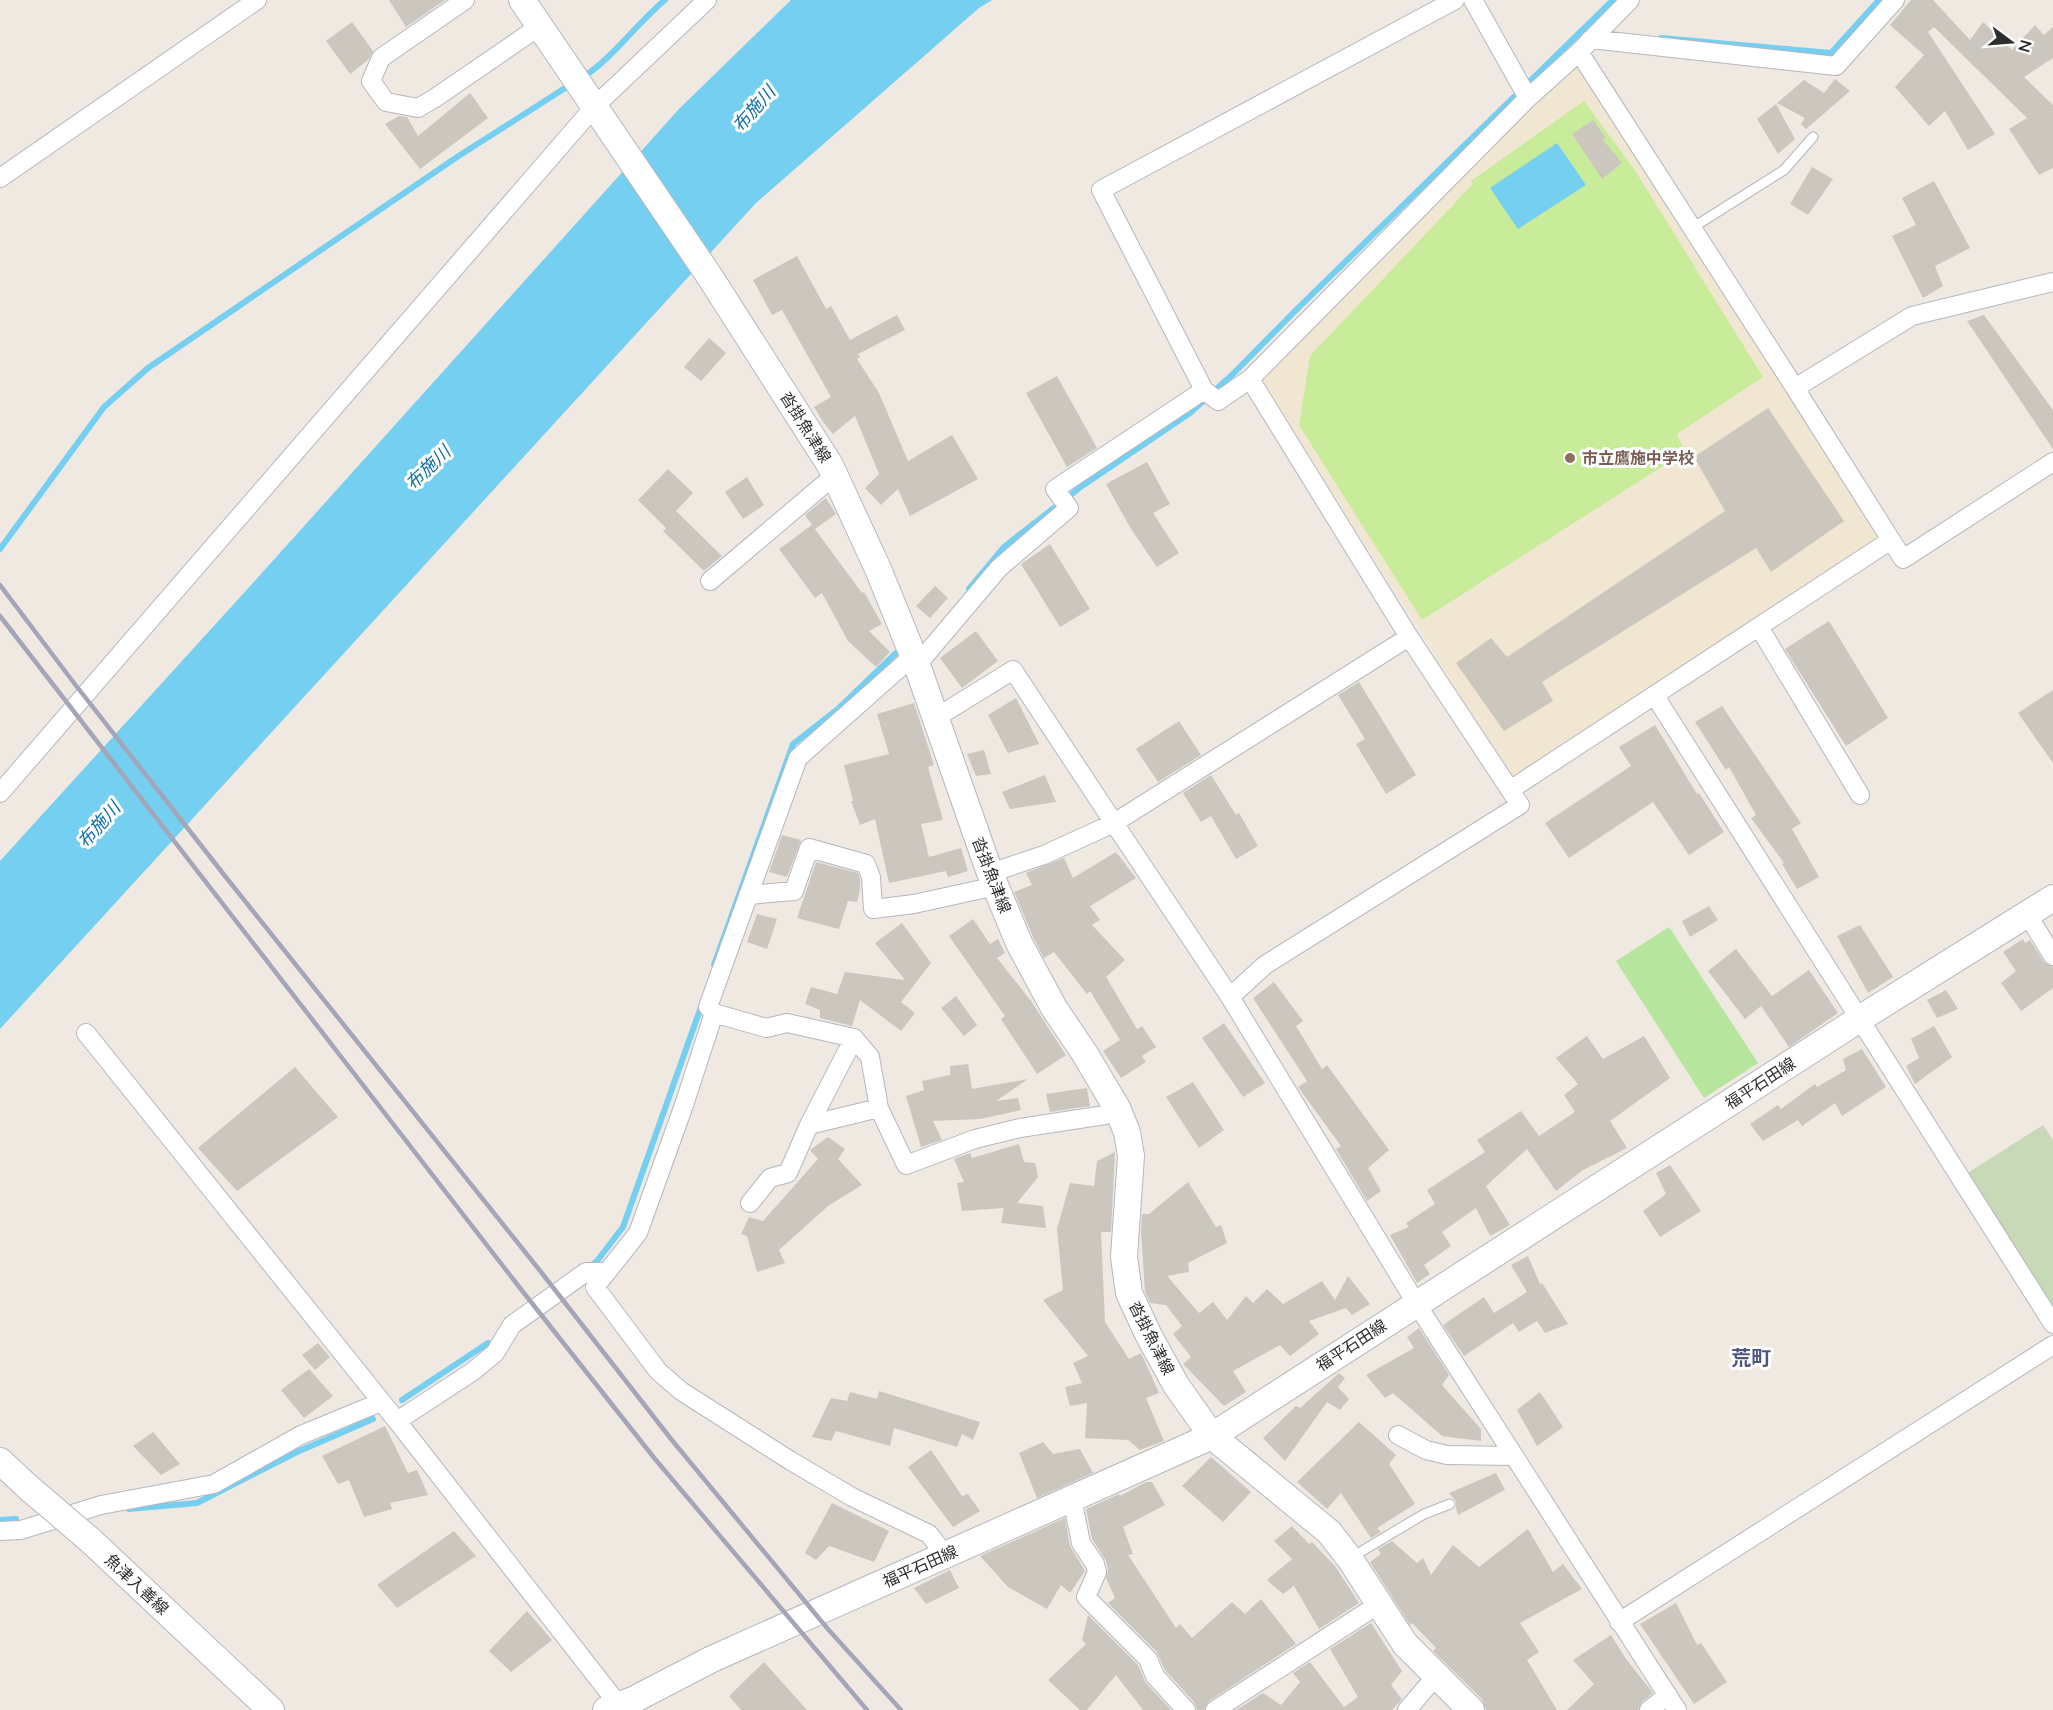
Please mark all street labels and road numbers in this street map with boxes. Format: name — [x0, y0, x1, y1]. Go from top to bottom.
street label: 沓掛魚津線 — [776, 388, 836, 466]
street label: 沓掛魚津線 — [968, 834, 1016, 916]
street label: 福平石田線 — [1721, 1053, 1799, 1113]
street label: 沓掛魚津線 — [1125, 1298, 1179, 1378]
street label: 福平石田線 — [1312, 1315, 1390, 1375]
street label: 福平石田線 — [879, 1541, 961, 1591]
street label: 魚津入善線 — [101, 1549, 173, 1619]

